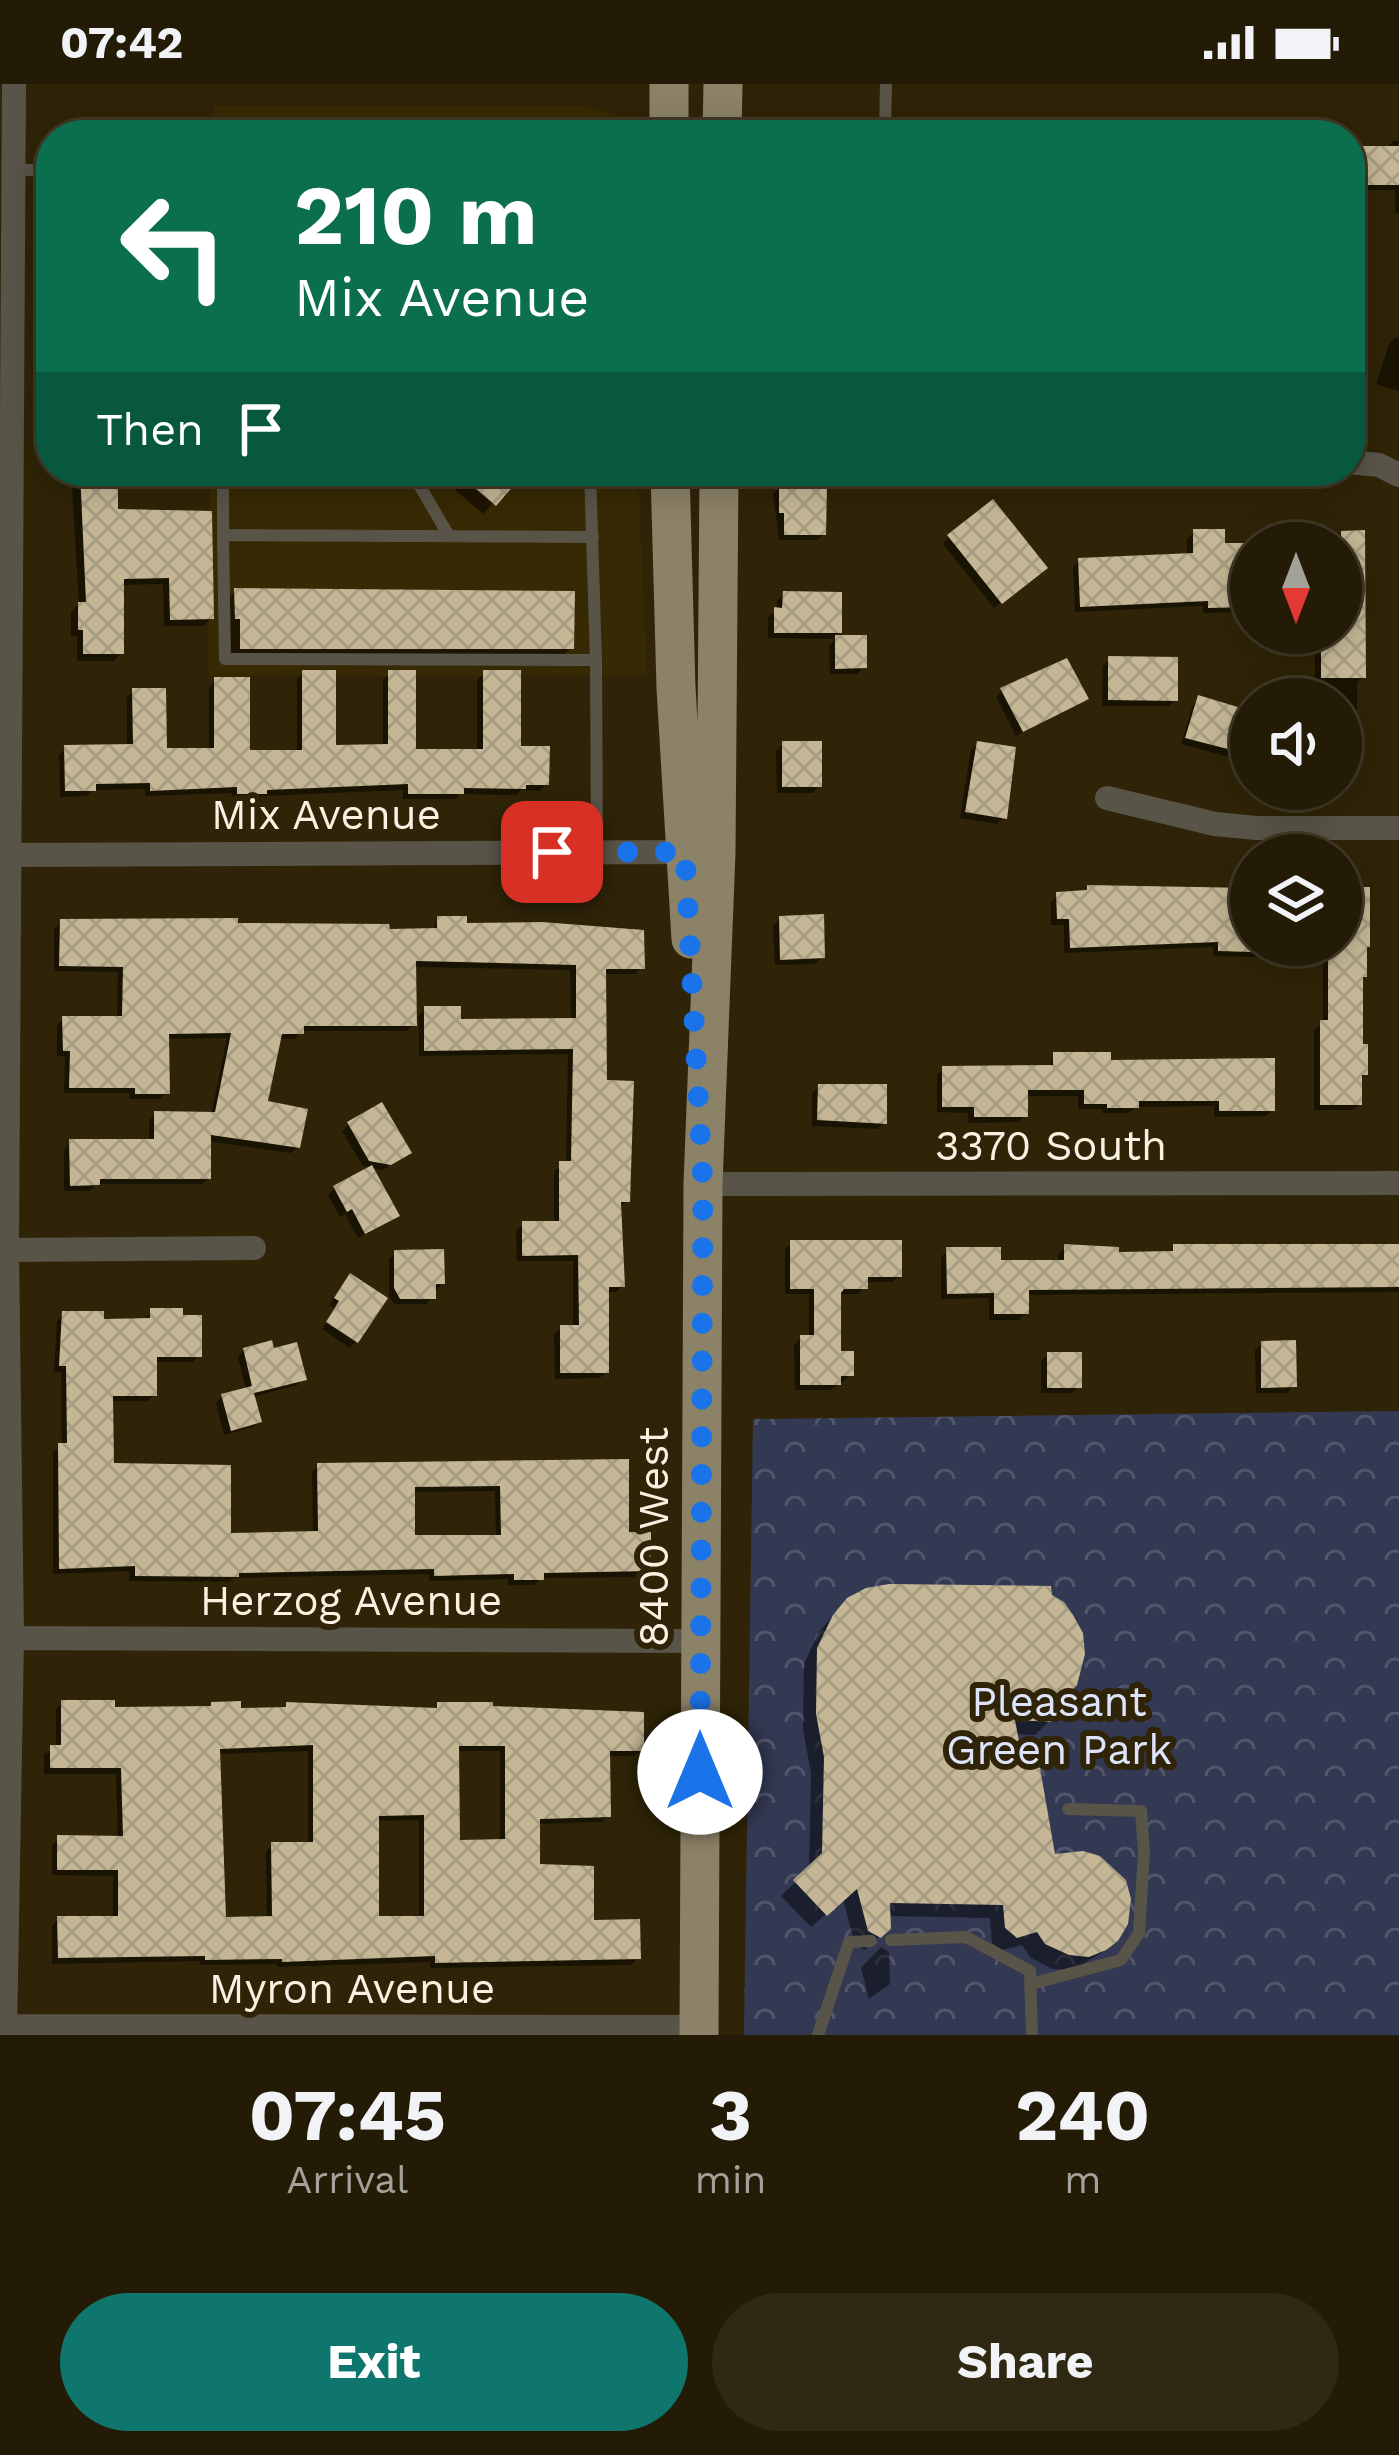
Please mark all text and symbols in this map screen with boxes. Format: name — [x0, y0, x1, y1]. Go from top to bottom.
text: 07:42 — [60, 16, 183, 69]
text: 210 m — [294, 166, 537, 264]
icon: left — [96, 168, 252, 324]
text: Mix Avenue — [294, 266, 589, 329]
icon: arrive — [228, 396, 294, 462]
text: Then — [96, 403, 204, 456]
north arrow — [1230, 522, 1362, 654]
map controls — [1230, 522, 1362, 966]
button: sound — [1230, 678, 1362, 810]
street label: Mix Avenue — [211, 790, 441, 839]
pin — [501, 801, 603, 903]
icon: arrive — [519, 819, 585, 885]
button: layers — [1230, 834, 1362, 966]
street label: 3370 South — [935, 1121, 1167, 1170]
street label: 8400 West — [629, 1427, 678, 1647]
street label: Herzog Avenue — [200, 1576, 502, 1625]
park label: Pleasant Green Park — [946, 1677, 1172, 1774]
position arrow — [637, 1709, 763, 1835]
street label: Myron Avenue — [209, 1964, 495, 2013]
text: 07:45 — [249, 2073, 446, 2157]
text: 3 — [709, 2073, 752, 2157]
text: 240 — [1015, 2073, 1150, 2157]
text: Arrival — [287, 2157, 408, 2202]
text: min — [695, 2157, 766, 2202]
text: m — [1064, 2157, 1101, 2202]
button: Exit — [60, 2293, 688, 2431]
button: Share — [712, 2293, 1339, 2431]

